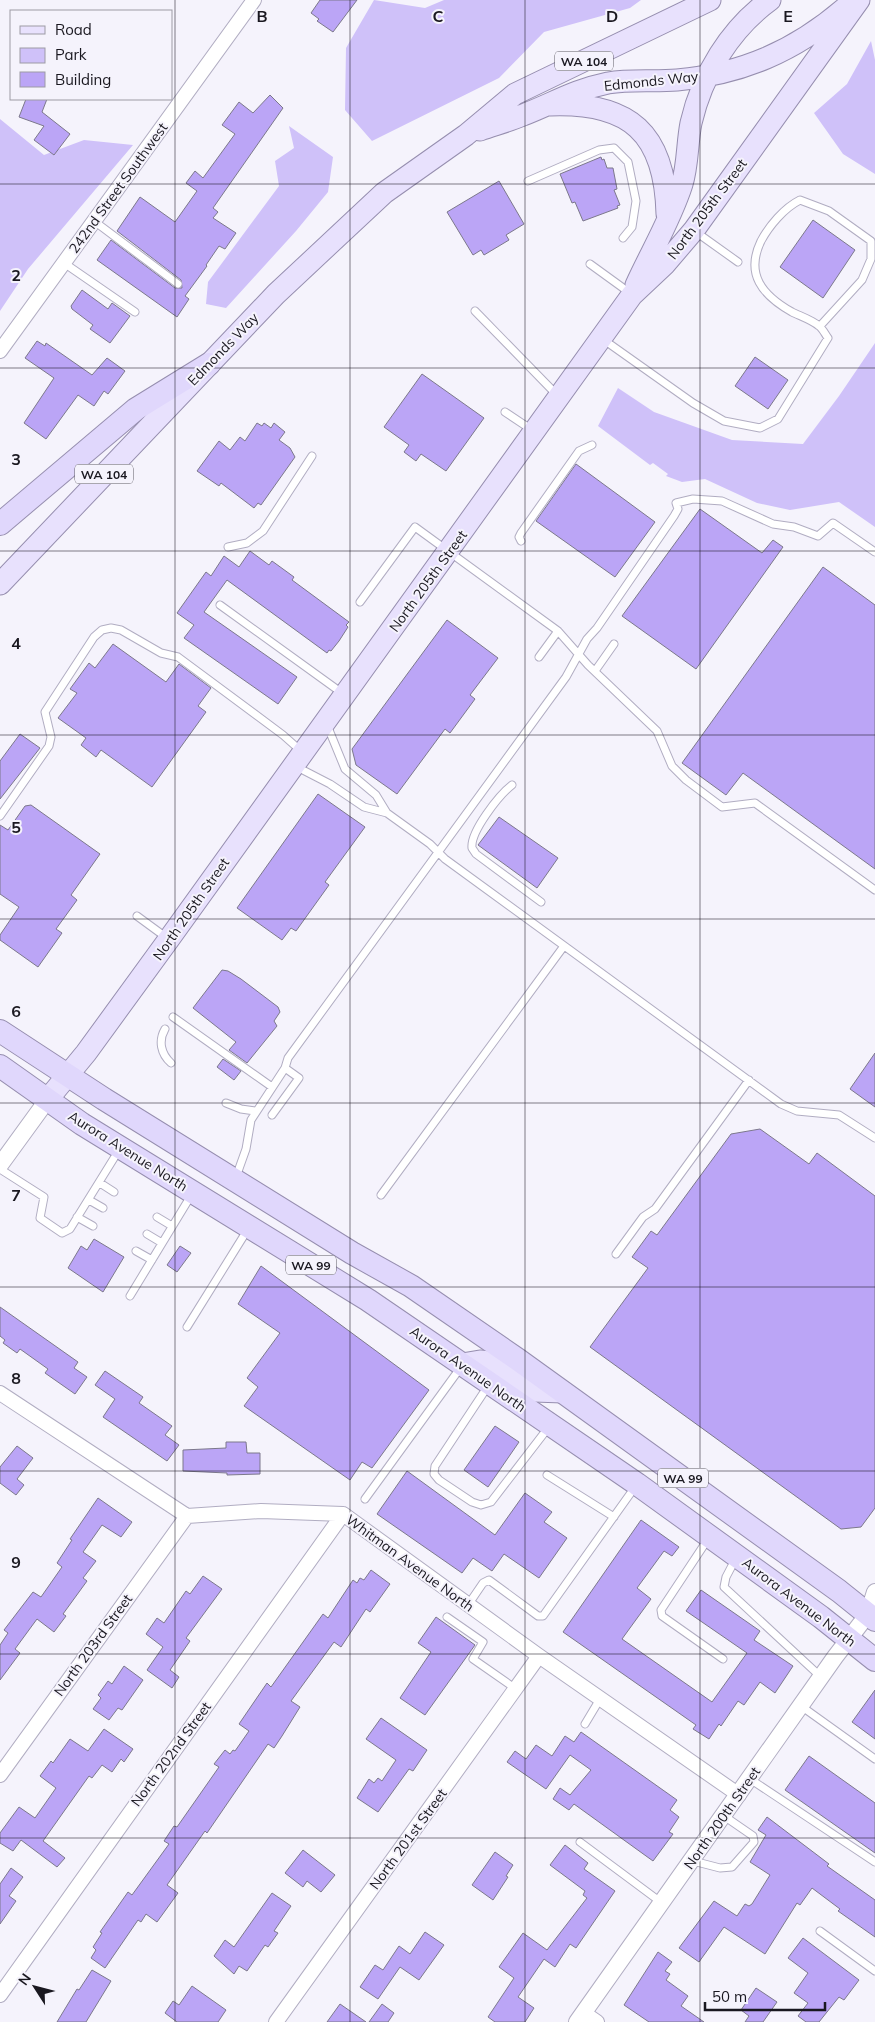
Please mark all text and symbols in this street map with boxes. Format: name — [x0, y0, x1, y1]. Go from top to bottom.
text: B — [256, 6, 268, 26]
text: C — [433, 6, 444, 26]
text: D — [606, 6, 618, 26]
text: E — [783, 6, 793, 26]
legend — [10, 10, 172, 100]
text: Road — [55, 20, 92, 39]
text: Park — [55, 45, 87, 64]
road number: WA 104 — [555, 51, 613, 70]
street label: Edmonds Way — [603, 67, 700, 95]
text: Building — [55, 70, 111, 89]
street label: 242nd Street Southwest — [65, 119, 172, 257]
street label: North 205th Street — [663, 155, 751, 263]
text: 2 — [11, 265, 21, 285]
street label: Edmonds Way — [184, 308, 263, 389]
text: 3 — [11, 449, 21, 469]
road number: WA 104 — [75, 464, 133, 484]
street label: North 205th Street — [385, 527, 471, 635]
text: 4 — [11, 633, 21, 653]
text: 5 — [11, 817, 21, 837]
street label: North 205th Street — [149, 854, 233, 964]
text: 6 — [11, 1001, 21, 1021]
street label: Aurora Avenue North — [65, 1107, 191, 1195]
text: 7 — [11, 1185, 21, 1205]
road number: WA 99 — [286, 1256, 336, 1274]
street label: Aurora Avenue North — [406, 1322, 530, 1416]
text: 8 — [11, 1368, 21, 1388]
road number: WA 99 — [658, 1469, 708, 1488]
street label: Whitman Avenue North — [342, 1510, 478, 1616]
text: 9 — [11, 1552, 21, 1572]
street label: Aurora Avenue North — [739, 1553, 859, 1651]
street label: North 203rd Street — [50, 1590, 136, 1699]
street label: North 202nd Street — [127, 1698, 215, 1810]
street label: North 200th Street — [680, 1763, 764, 1873]
street label: North 201st Street — [365, 1785, 451, 1893]
north arrow — [10, 1962, 60, 2012]
text: N — [14, 1970, 35, 1989]
scale bar — [705, 1980, 825, 2012]
text: 50 m — [712, 1987, 747, 2006]

